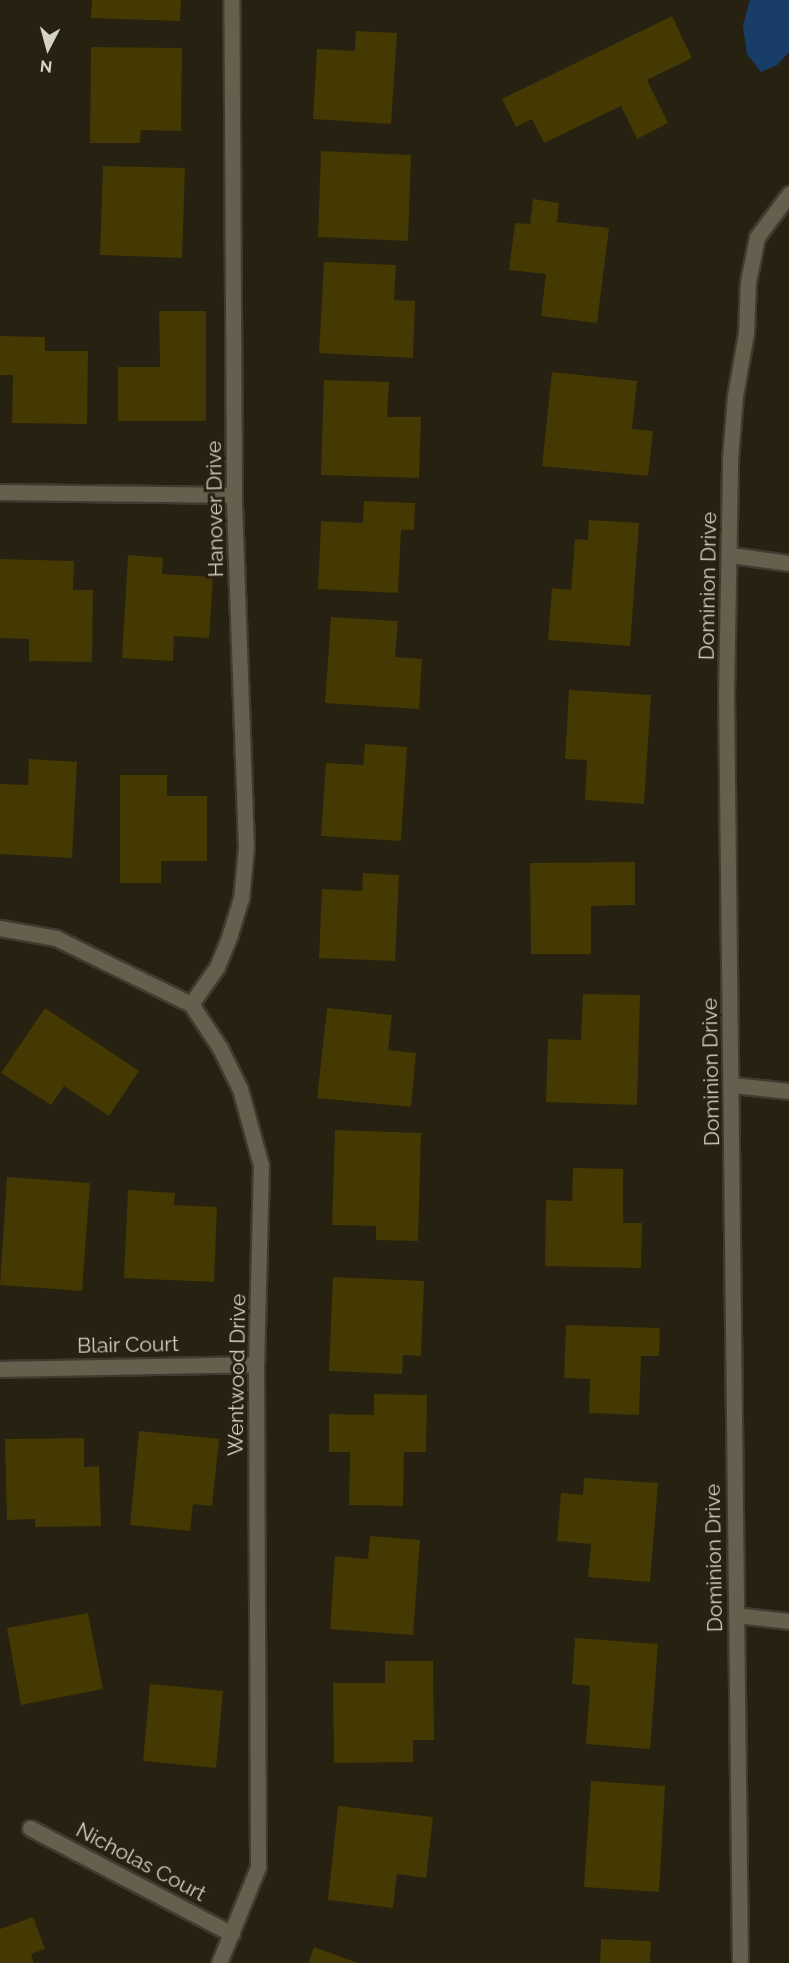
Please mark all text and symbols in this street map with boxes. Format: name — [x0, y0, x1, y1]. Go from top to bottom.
north arrow — [18, 18, 78, 78]
text: N — [39, 56, 53, 76]
street label: Hanover Drive — [201, 440, 229, 578]
street label: Dominion Drive — [694, 512, 722, 660]
street label: Dominion Drive — [697, 998, 725, 1146]
street label: Wentwood Drive — [223, 1294, 251, 1456]
street label: Blair Court — [77, 1332, 179, 1358]
street label: Dominion Drive — [700, 1484, 728, 1632]
street label: Nicholas Court — [72, 1817, 210, 1907]

